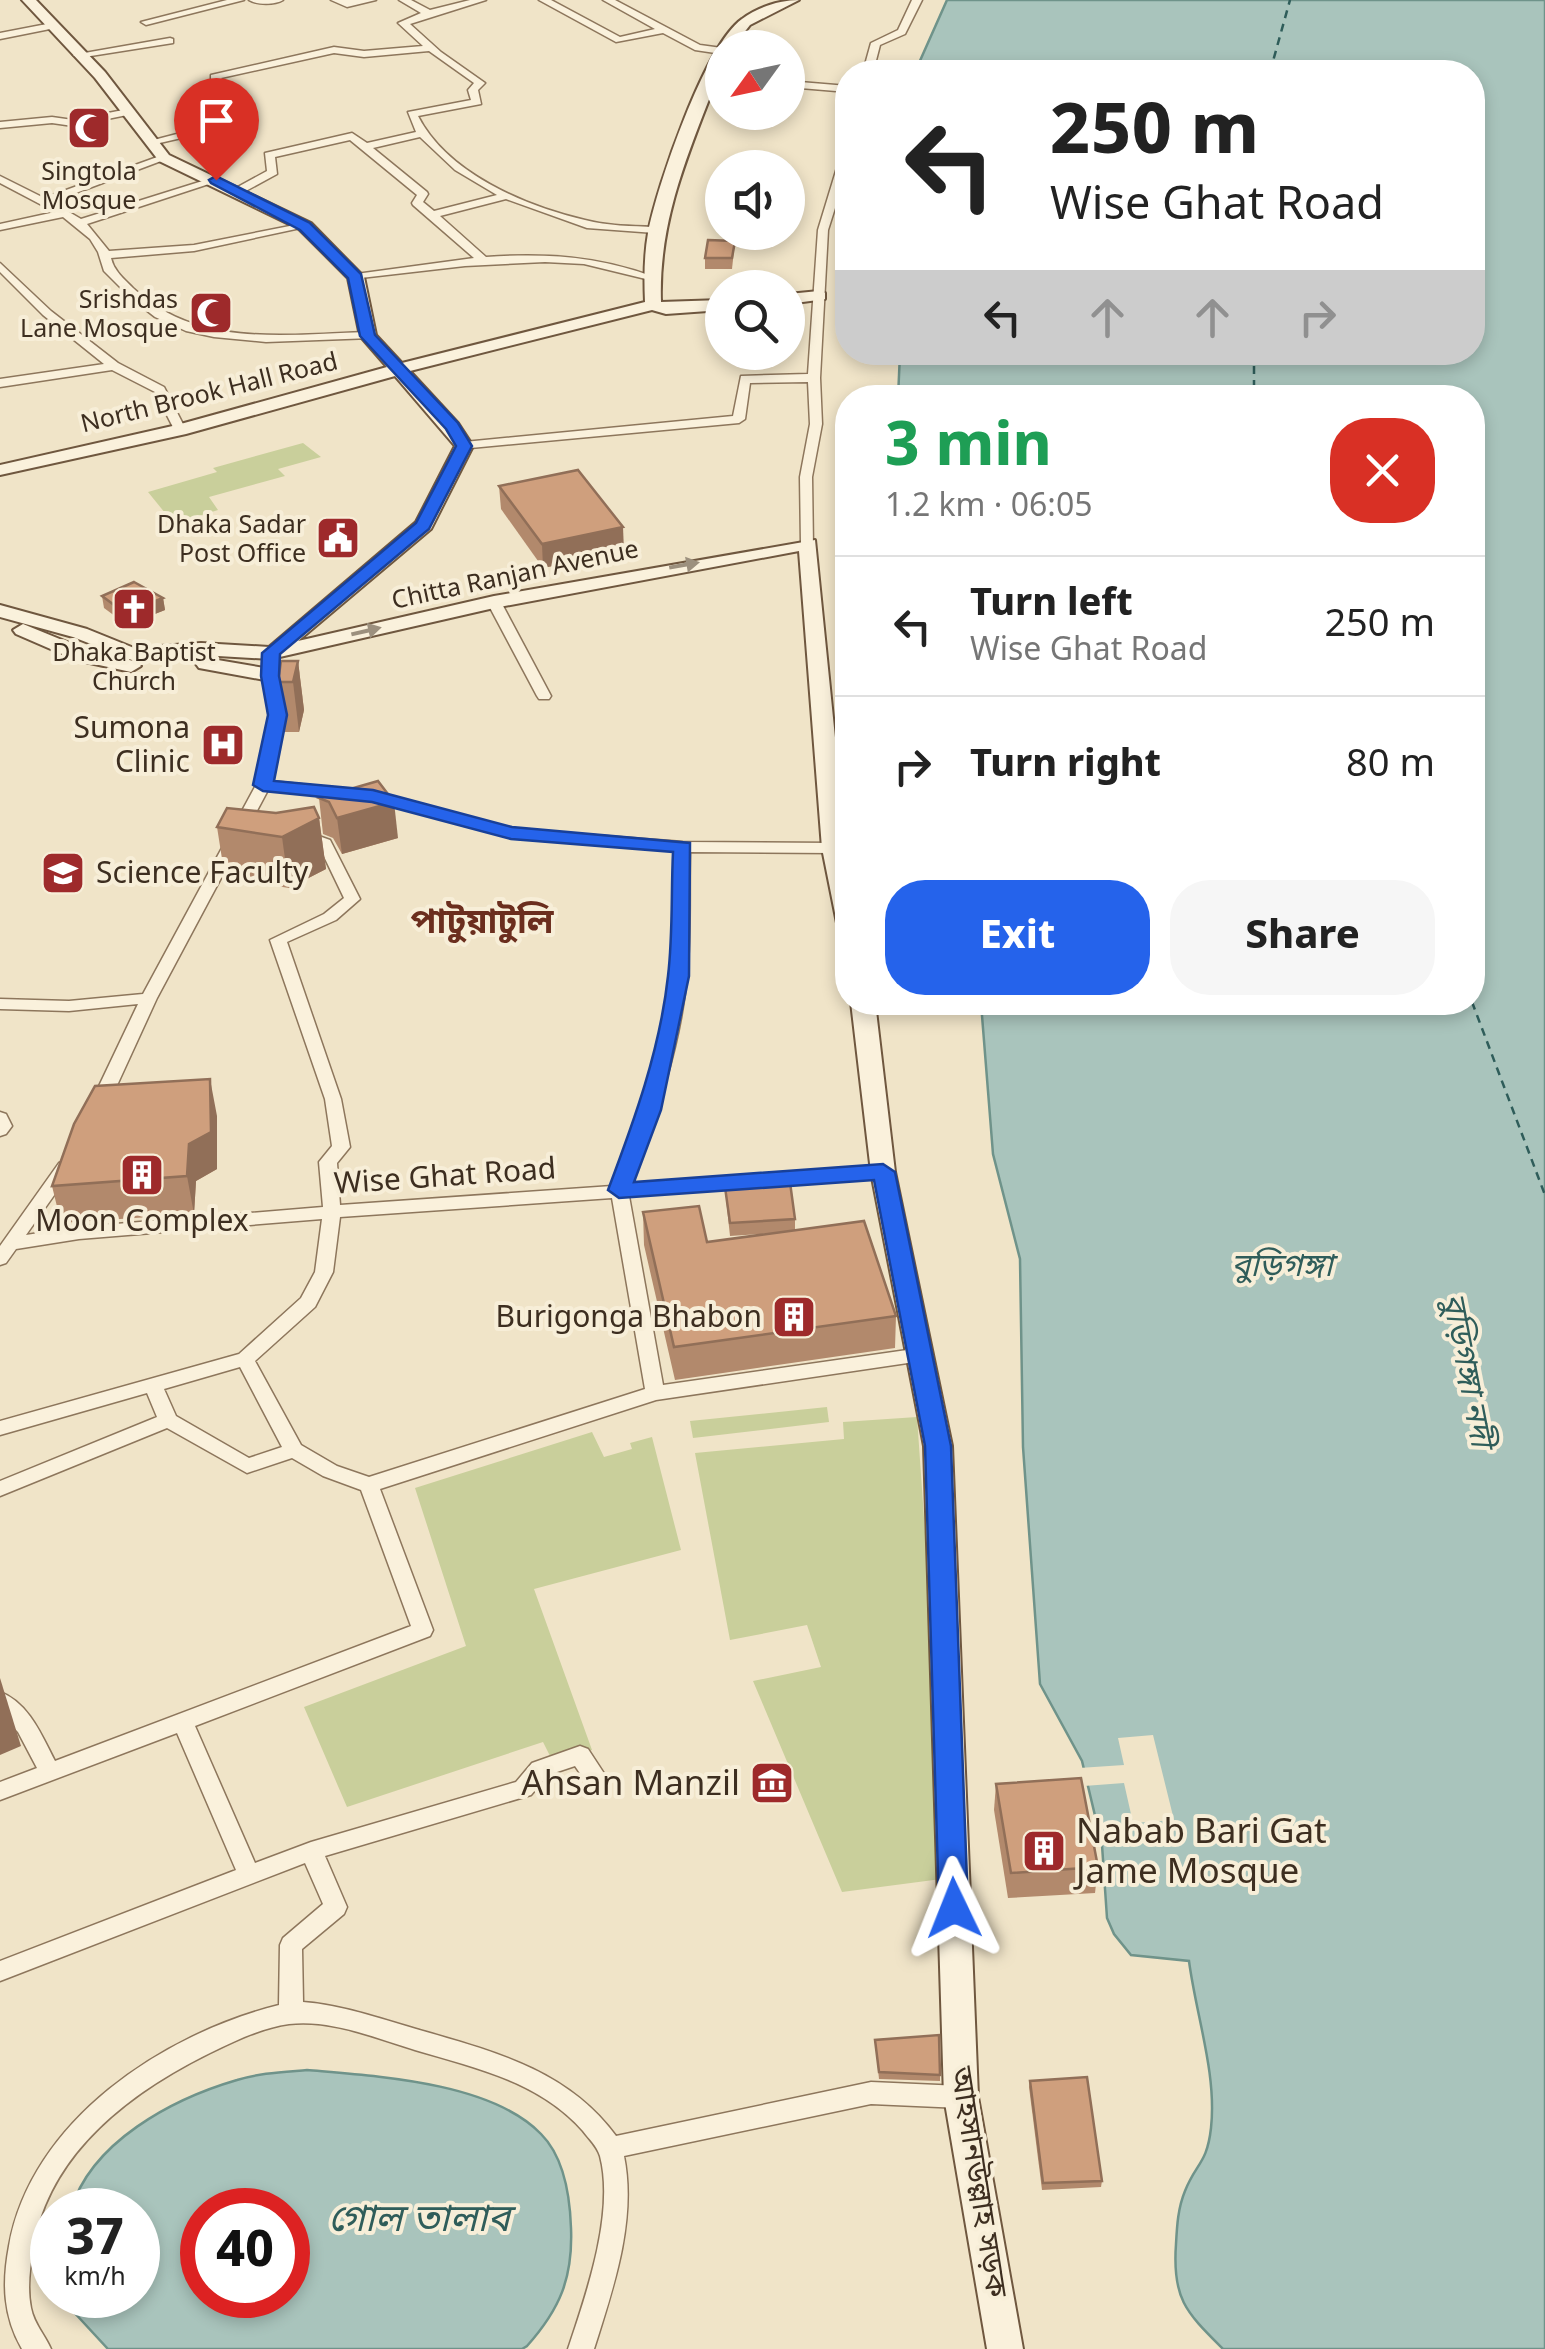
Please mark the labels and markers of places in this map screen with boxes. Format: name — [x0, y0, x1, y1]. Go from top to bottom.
pin — [174, 78, 259, 181]
mosque icon: Singtola Mosque — [66, 105, 112, 151]
place label: Singtola Mosque — [41, 157, 137, 219]
place label: Srishdas Lane Mosque — [20, 285, 178, 347]
mosque icon: Srishdas Lane Mosque — [188, 290, 234, 336]
place label: Dhaka Sadar Post Office — [157, 510, 306, 572]
public building icon: Dhaka Sadar Post Office — [315, 515, 361, 561]
church icon: Dhaka Baptist Church — [111, 586, 157, 632]
place label: Dhaka Baptist Church — [52, 638, 216, 700]
place label: Sumona Clinic — [73, 710, 190, 784]
hospital icon: Sumona Clinic — [200, 722, 246, 768]
school or university icon: Science Faculty — [40, 850, 86, 896]
place label: Science Faculty — [96, 855, 309, 895]
building icon: Moon Complex — [119, 1152, 165, 1198]
place label: Moon Complex — [35, 1203, 249, 1243]
building icon: Burigonga Bhabon — [771, 1294, 817, 1340]
place label: Burigonga Bhabon — [496, 1299, 762, 1339]
museum icon: Ahsan Manzil — [749, 1760, 795, 1806]
place label: Ahsan Manzil — [521, 1763, 740, 1809]
place label: Nabab Bari Gat Jame Mosque — [1073, 1811, 1327, 1897]
building icon: Nabab Bari Gat Jame Mosque — [1021, 1828, 1067, 1874]

